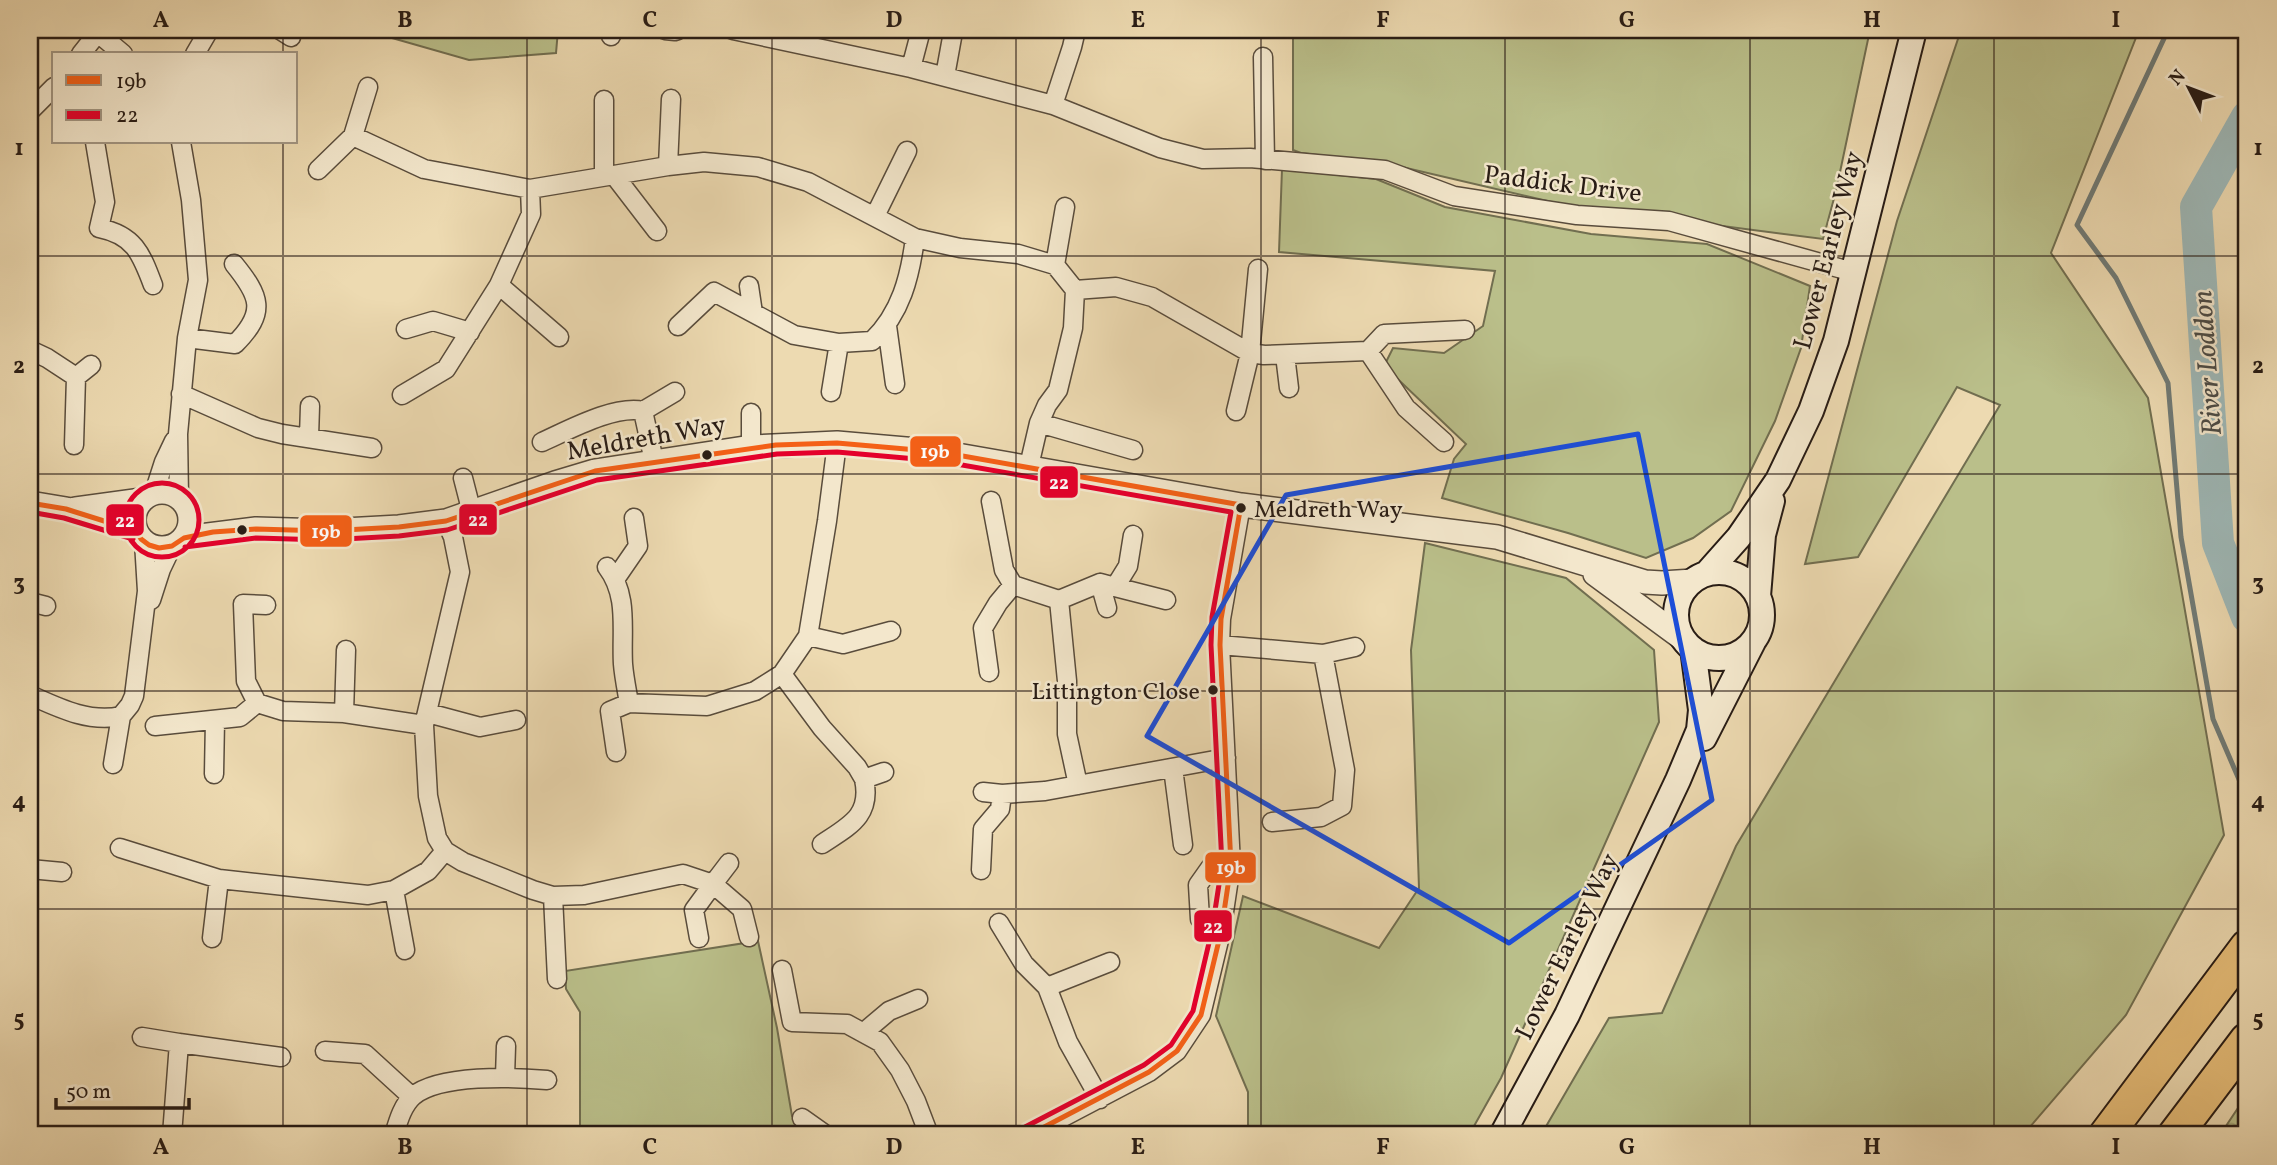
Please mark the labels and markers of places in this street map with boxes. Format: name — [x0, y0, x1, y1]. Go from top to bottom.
unlabelled marker — [700, 448, 714, 462]
place label: Meldreth Way — [1254, 494, 1403, 528]
marker: Meldreth Way — [1234, 501, 1248, 515]
unlabelled marker — [235, 523, 249, 537]
place label: Littington Close — [1032, 676, 1200, 710]
marker: Littington Close — [1206, 683, 1220, 697]

